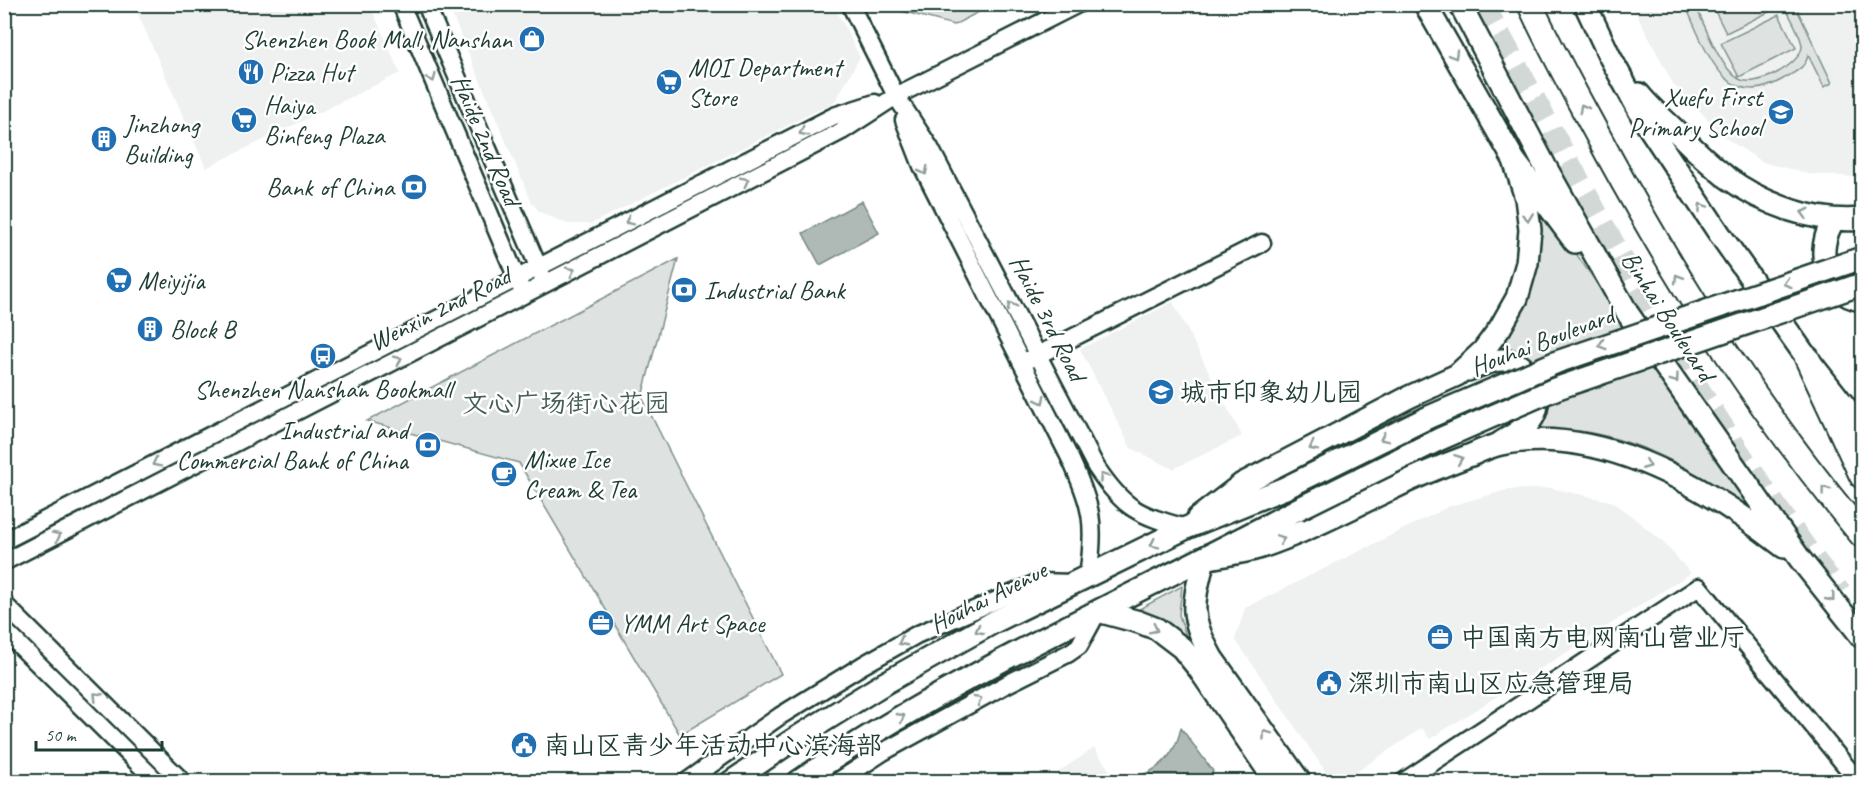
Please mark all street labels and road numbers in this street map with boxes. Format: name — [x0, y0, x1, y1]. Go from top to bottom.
street label: Haide 2nd Road — [444, 69, 530, 214]
street label: Binhai Boulevard — [1614, 245, 1724, 390]
street label: Haide 3rd Road — [1002, 250, 1095, 390]
street label: Wenxin 2nd Road — [364, 258, 520, 359]
street label: Houhai Boulevard — [1466, 297, 1622, 383]
street label: Houhai Avenue — [924, 552, 1054, 641]

